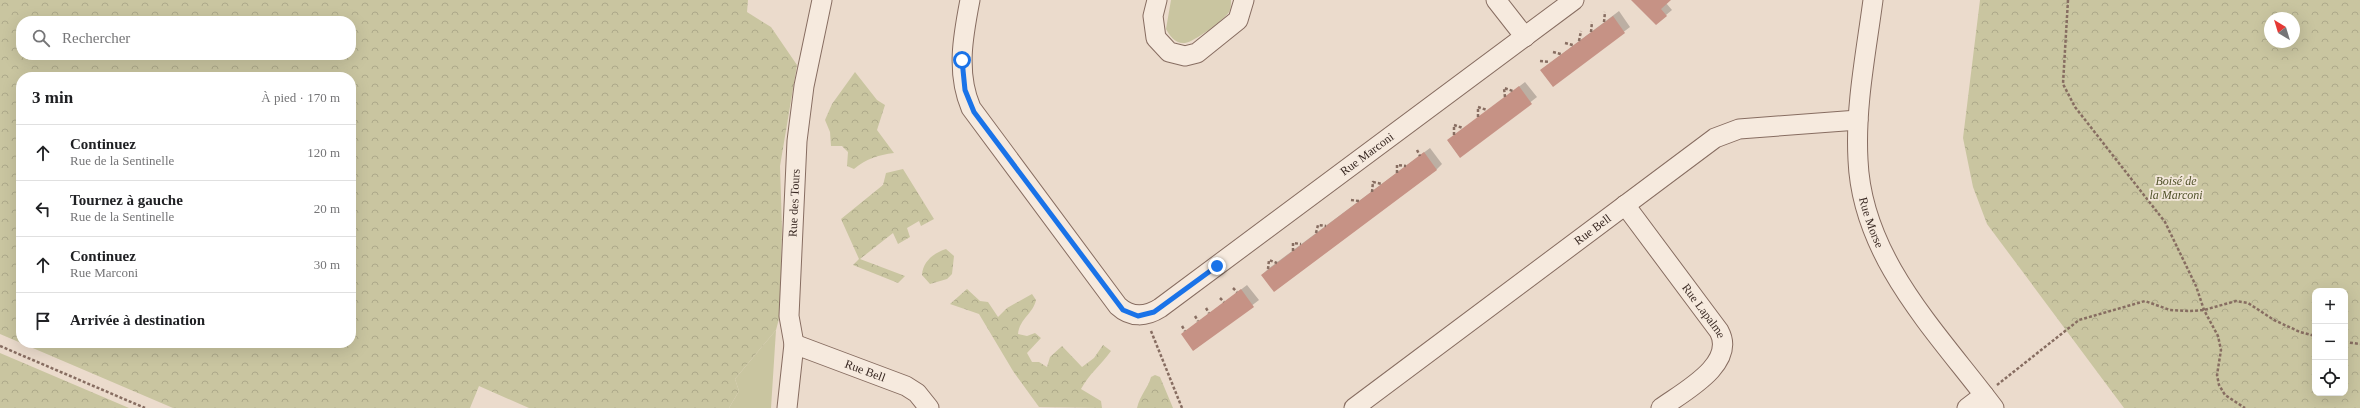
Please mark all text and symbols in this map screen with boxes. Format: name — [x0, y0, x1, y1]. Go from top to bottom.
north arrow — [2264, 12, 2300, 48]
search box — [16, 16, 356, 60]
icon: search — [30, 27, 52, 49]
text: Rechercher — [62, 30, 130, 46]
route start — [953, 51, 971, 69]
text: 3 min — [32, 88, 73, 107]
text: À pied · 170 m — [261, 90, 340, 105]
street label: Rue Marconi — [1337, 129, 1397, 178]
text: Continuez — [70, 136, 136, 152]
icon: ahead — [32, 142, 54, 164]
text: 120 m — [307, 145, 340, 160]
text: Rue de la Sentinelle — [70, 153, 174, 168]
street label: Rue des Tours — [786, 168, 803, 237]
park label: Boisé de la Marconi — [2149, 174, 2203, 202]
text: Tournez à gauche — [70, 192, 183, 208]
street label: Rue Morse — [1856, 196, 1887, 250]
icon: left — [32, 198, 54, 220]
text: 20 m — [314, 201, 340, 216]
text: Rue de la Sentinelle — [70, 209, 174, 224]
street label: Rue Bell — [1571, 211, 1614, 248]
text: Continuez — [70, 248, 136, 264]
icon: ahead — [32, 254, 54, 276]
text: 30 m — [314, 257, 340, 272]
route end — [1208, 257, 1226, 275]
text: Rue Marconi — [70, 265, 138, 280]
street label: Rue Lapalme — [1679, 281, 1728, 340]
map controls — [2312, 288, 2348, 396]
button: + — [2312, 288, 2348, 324]
icon: arrive — [32, 310, 54, 332]
text: Arrivée à destination — [70, 312, 205, 328]
button: − — [2312, 324, 2348, 360]
street label: Rue Bell — [843, 357, 888, 385]
button: locate — [2312, 360, 2348, 396]

